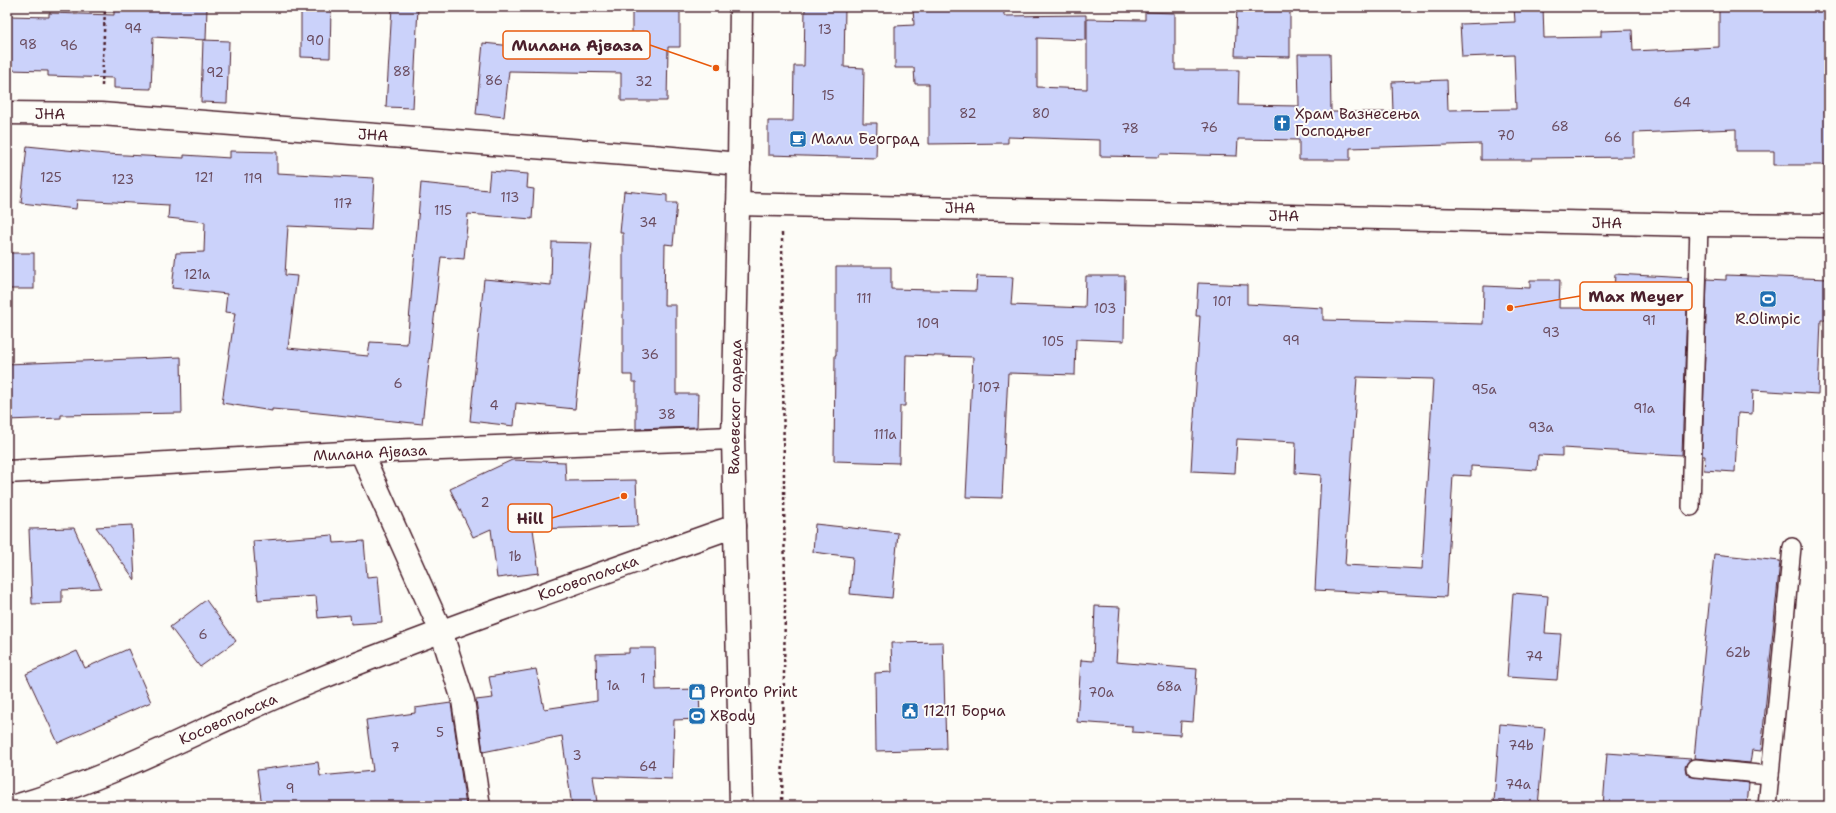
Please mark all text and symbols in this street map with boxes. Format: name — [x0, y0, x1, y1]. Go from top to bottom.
house number: 94 — [124, 20, 142, 37]
house number: 13 — [818, 21, 832, 38]
callout: Милана Ајваза — [503, 31, 650, 59]
house number: 90 — [306, 32, 324, 49]
text: Милана Ајваза — [511, 35, 643, 56]
house number: 98 — [19, 36, 37, 53]
house number: 96 — [60, 37, 78, 54]
house number: 88 — [393, 63, 411, 80]
house number: 92 — [206, 64, 224, 81]
house number: 86 — [485, 72, 503, 89]
house number: 32 — [635, 73, 653, 90]
house number: 15 — [821, 87, 835, 104]
house number: 64 — [1673, 94, 1691, 111]
street label: ЈНА — [35, 104, 66, 124]
place label: Храм Вазнесења Господњег — [1295, 104, 1420, 141]
house number: 82 — [959, 105, 977, 122]
house number: 80 — [1032, 105, 1050, 122]
church icon: Храм Вазнесења Господњег — [1272, 113, 1292, 133]
house number: 68 — [1551, 118, 1569, 135]
house number: 76 — [1200, 119, 1218, 136]
house number: 78 — [1121, 120, 1139, 137]
street label: ЈНА — [357, 124, 389, 146]
house number: 70 — [1497, 127, 1515, 144]
cafe icon: Мали Београд — [788, 129, 808, 149]
place label: Мали Београд — [811, 129, 920, 149]
house number: 66 — [1604, 129, 1622, 146]
house number: 125 — [40, 169, 62, 186]
house number: 121 — [195, 169, 213, 186]
house number: 119 — [243, 170, 263, 187]
house number: 123 — [112, 171, 134, 188]
house number: 113 — [501, 189, 519, 206]
house number: 117 — [334, 195, 352, 212]
street label: ЈНА — [945, 198, 976, 218]
house number: 115 — [434, 202, 452, 219]
street label: ЈНА — [1269, 206, 1300, 226]
street label: ЈНА — [1592, 213, 1623, 233]
house number: 34 — [639, 214, 657, 231]
house number: 121a — [184, 266, 210, 283]
callout: Max Meyer — [1580, 282, 1692, 310]
text: Max Meyer — [1588, 286, 1684, 307]
sports icon: R.Olimpic — [1758, 289, 1778, 309]
house number: 111 — [856, 290, 872, 307]
house number: 101 — [1212, 293, 1232, 310]
house number: 103 — [1094, 300, 1116, 317]
place label: R.Olimpic — [1735, 309, 1801, 329]
house number: 91 — [1642, 312, 1656, 329]
house number: 109 — [917, 315, 939, 332]
house number: 93 — [1542, 324, 1560, 341]
house number: 99 — [1282, 332, 1300, 349]
house number: 105 — [1042, 333, 1064, 350]
street label: Ваљевског одреда — [724, 338, 746, 475]
house number: 36 — [641, 346, 659, 363]
house number: 6 — [393, 375, 403, 392]
house number: 107 — [978, 379, 1000, 396]
house number: 95a — [1472, 381, 1496, 398]
house number: 4 — [489, 397, 499, 414]
house number: 91a — [1633, 400, 1655, 417]
house number: 38 — [658, 406, 676, 423]
house number: 93a — [1528, 419, 1554, 436]
house number: 111a — [873, 426, 897, 443]
street label: Милана Ајваза — [312, 440, 428, 466]
house number: 2 — [480, 494, 490, 511]
callout: Hill — [508, 504, 552, 532]
text: Hill — [516, 508, 544, 529]
house number: 1b — [509, 548, 521, 565]
street label: Косовопољска — [535, 550, 642, 605]
house number: 6 — [198, 626, 208, 643]
house number: 62b — [1725, 644, 1751, 661]
house number: 74 — [1525, 648, 1543, 665]
house number: 1 — [640, 670, 646, 687]
house number: 1a — [606, 677, 620, 694]
house number: 68a — [1156, 678, 1182, 695]
shop icon: Pronto Print — [687, 682, 707, 702]
place label: Pronto Print — [710, 682, 798, 702]
house number: 70a — [1088, 684, 1114, 701]
street label: Косовопољска — [176, 688, 281, 750]
public building icon: 11211 Борча — [900, 701, 920, 721]
place label: 11211 Борча — [923, 701, 1006, 721]
sports icon: XBody — [687, 706, 707, 726]
place label: XBody — [710, 706, 756, 726]
house number: 5 — [436, 724, 444, 741]
house number: 74b — [1508, 737, 1534, 754]
house number: 7 — [390, 739, 400, 756]
house number: 3 — [572, 747, 582, 764]
house number: 64 — [639, 758, 657, 775]
house number: 74a — [1505, 776, 1531, 793]
house number: 9 — [285, 780, 295, 797]

